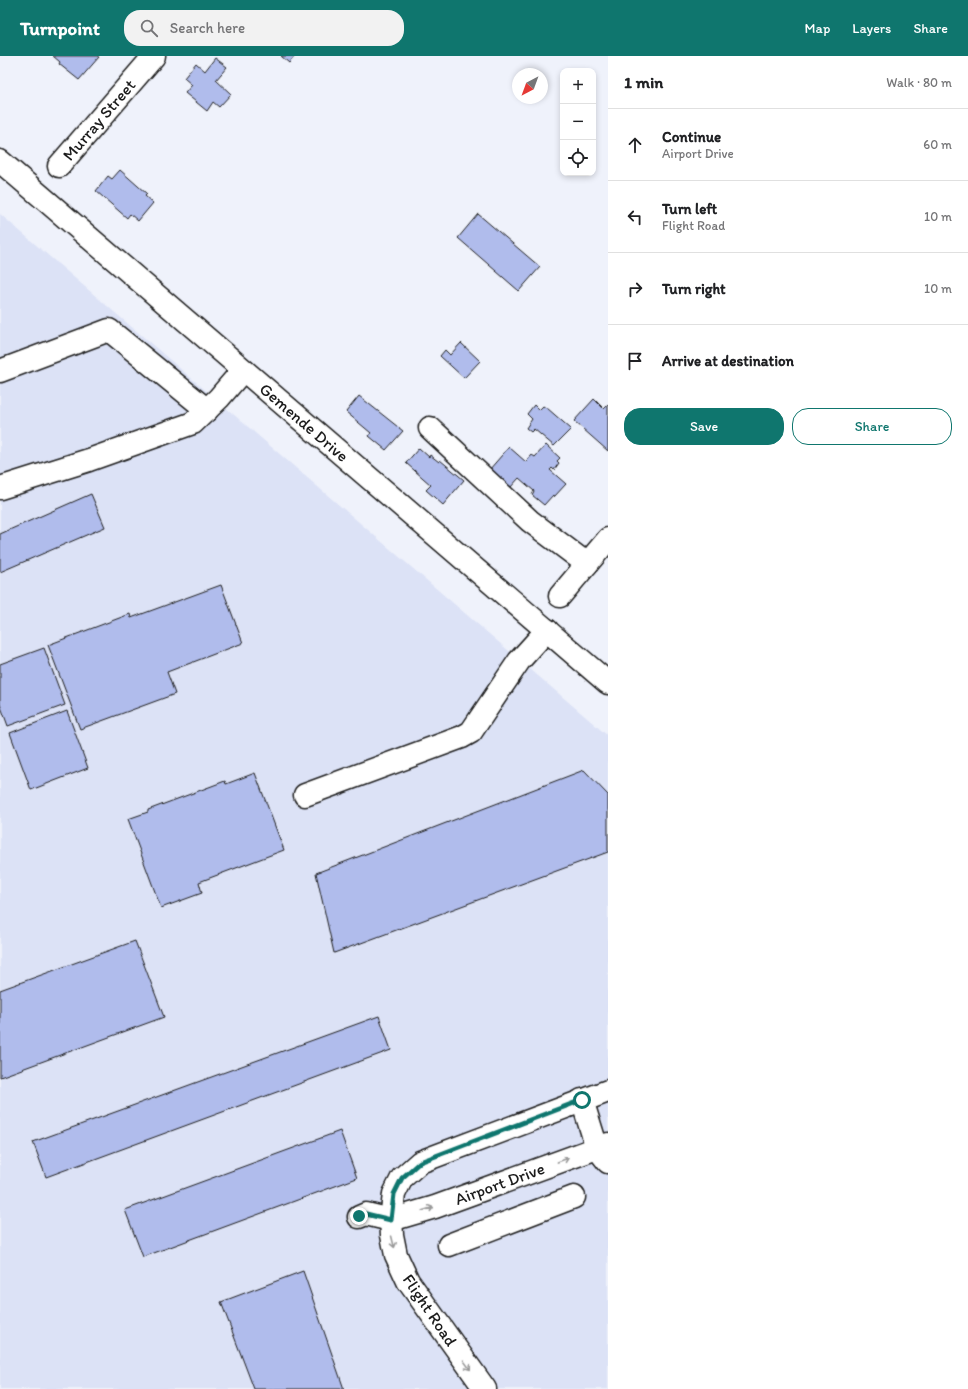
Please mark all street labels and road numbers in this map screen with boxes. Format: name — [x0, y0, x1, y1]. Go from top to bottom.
street label: Murray Street — [58, 75, 140, 165]
street label: Gemende Drive — [256, 379, 353, 466]
street label: Airport Drive — [452, 1158, 547, 1209]
street label: Flight Road — [399, 1270, 461, 1350]

